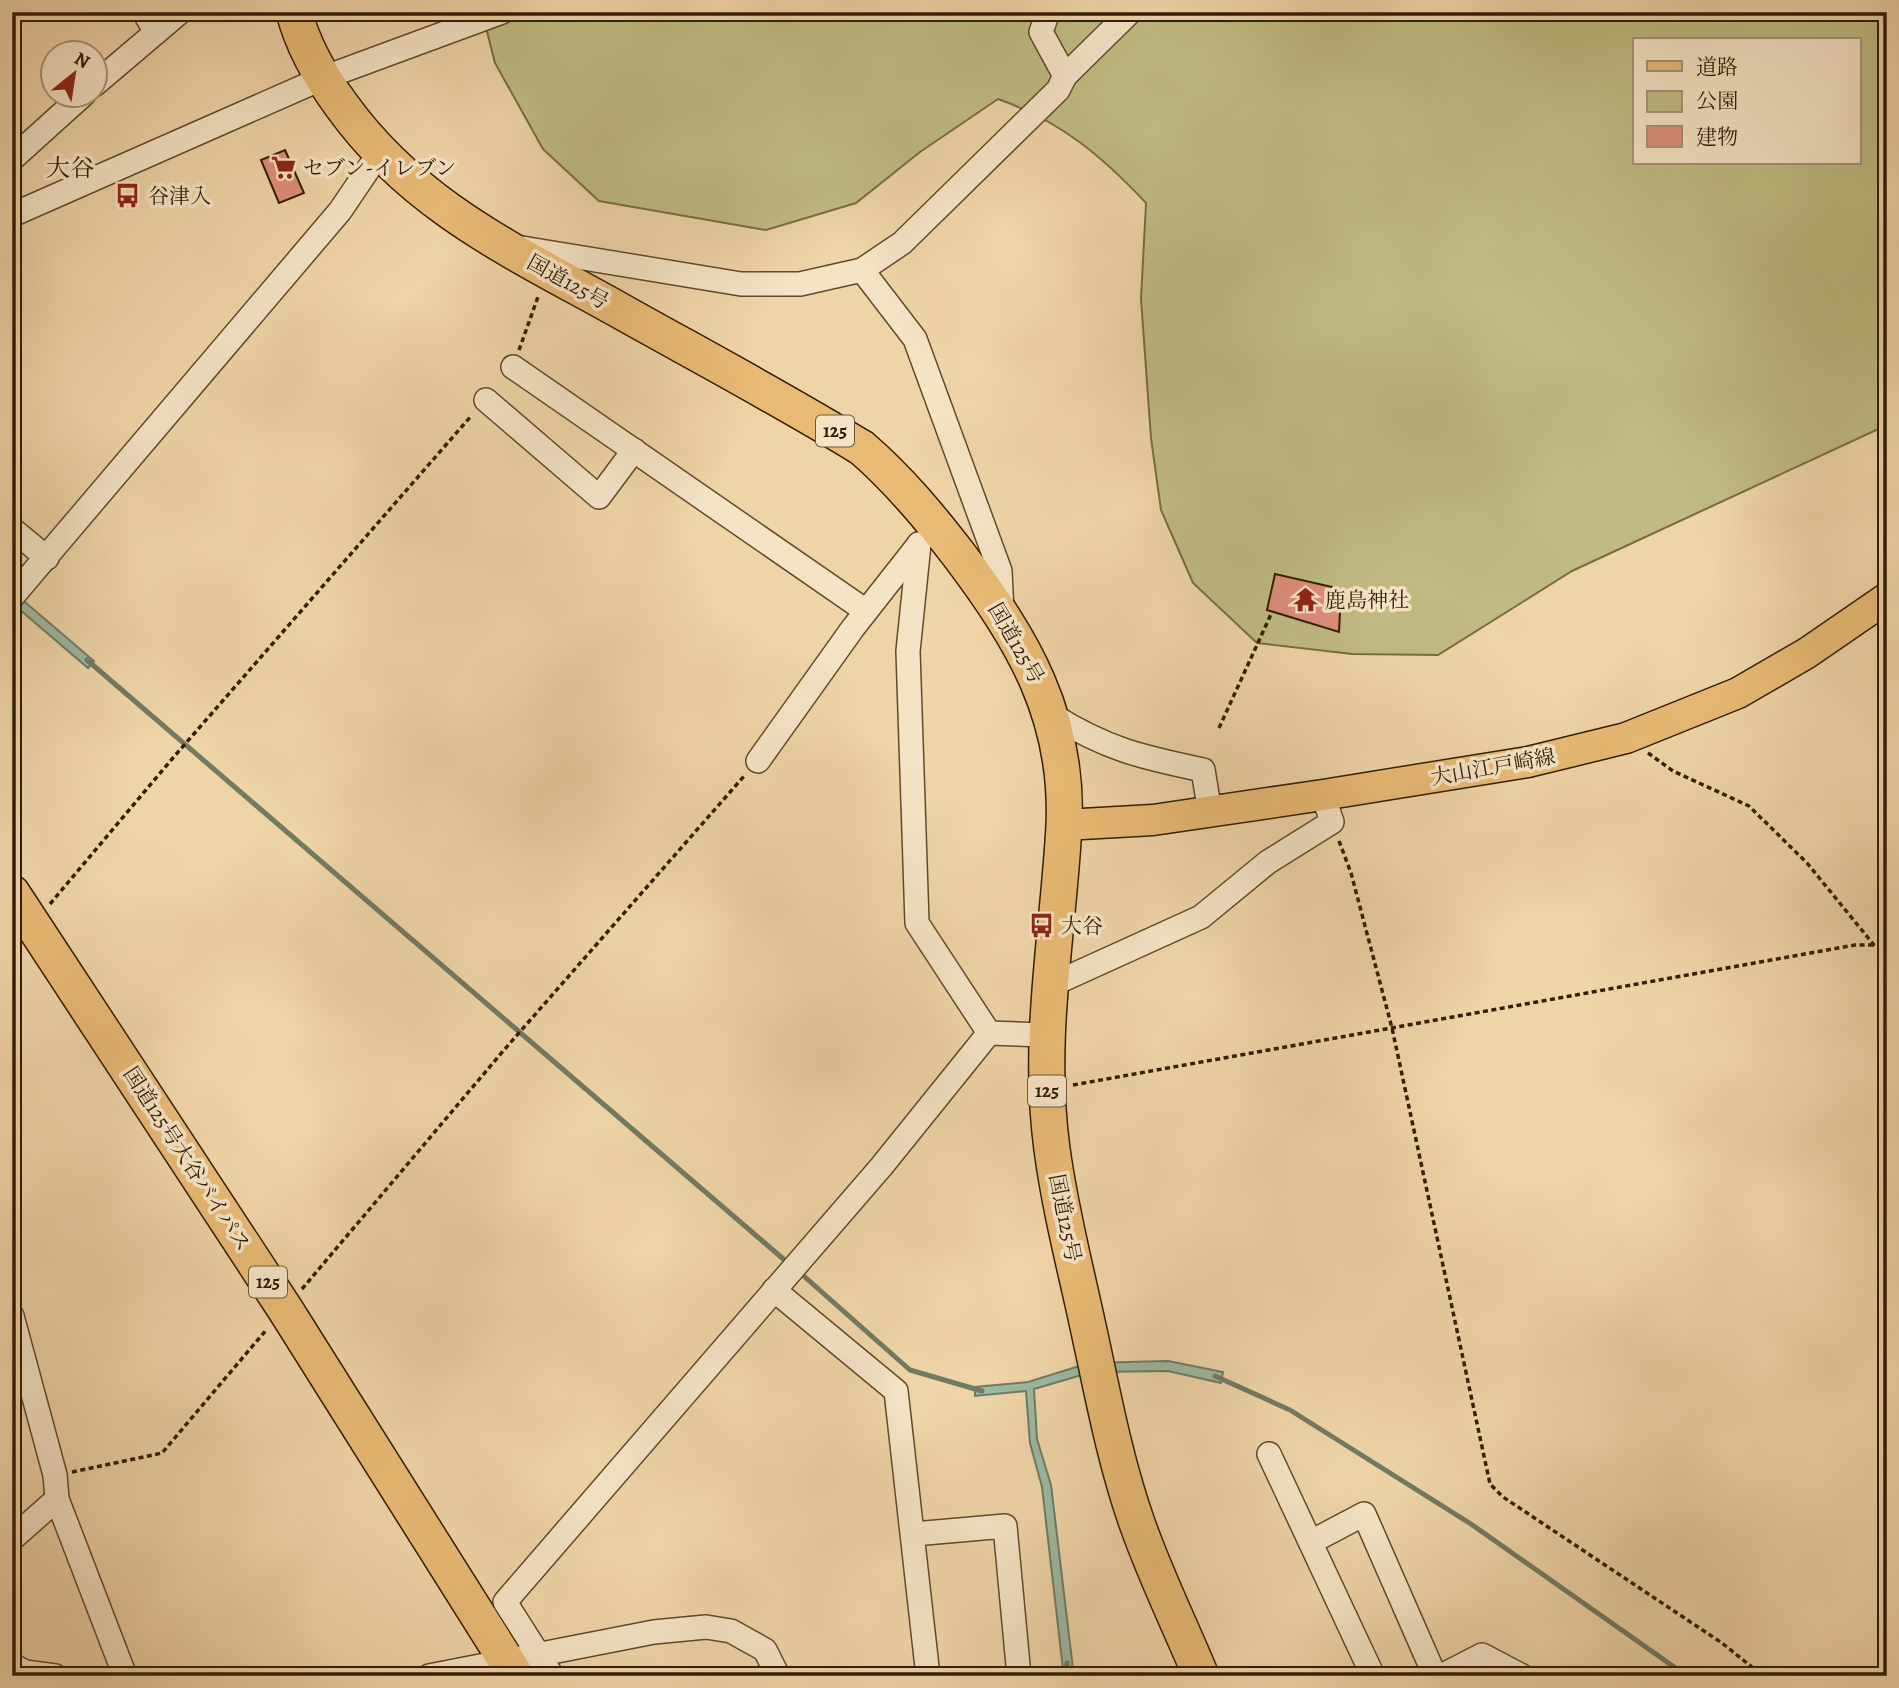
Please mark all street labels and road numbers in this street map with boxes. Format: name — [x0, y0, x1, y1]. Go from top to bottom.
street label: 国道125号 — [522, 248, 614, 316]
road number: 125 — [816, 416, 854, 446]
street label: 国道125号 — [982, 597, 1050, 689]
street label: 大山江戸崎線 — [1429, 742, 1557, 792]
street label: 国道125号大谷バイパス — [117, 1061, 257, 1257]
road number: 125 — [1028, 1076, 1066, 1106]
street label: 国道125号 — [1043, 1172, 1087, 1264]
road number: 125 — [249, 1266, 287, 1298]

